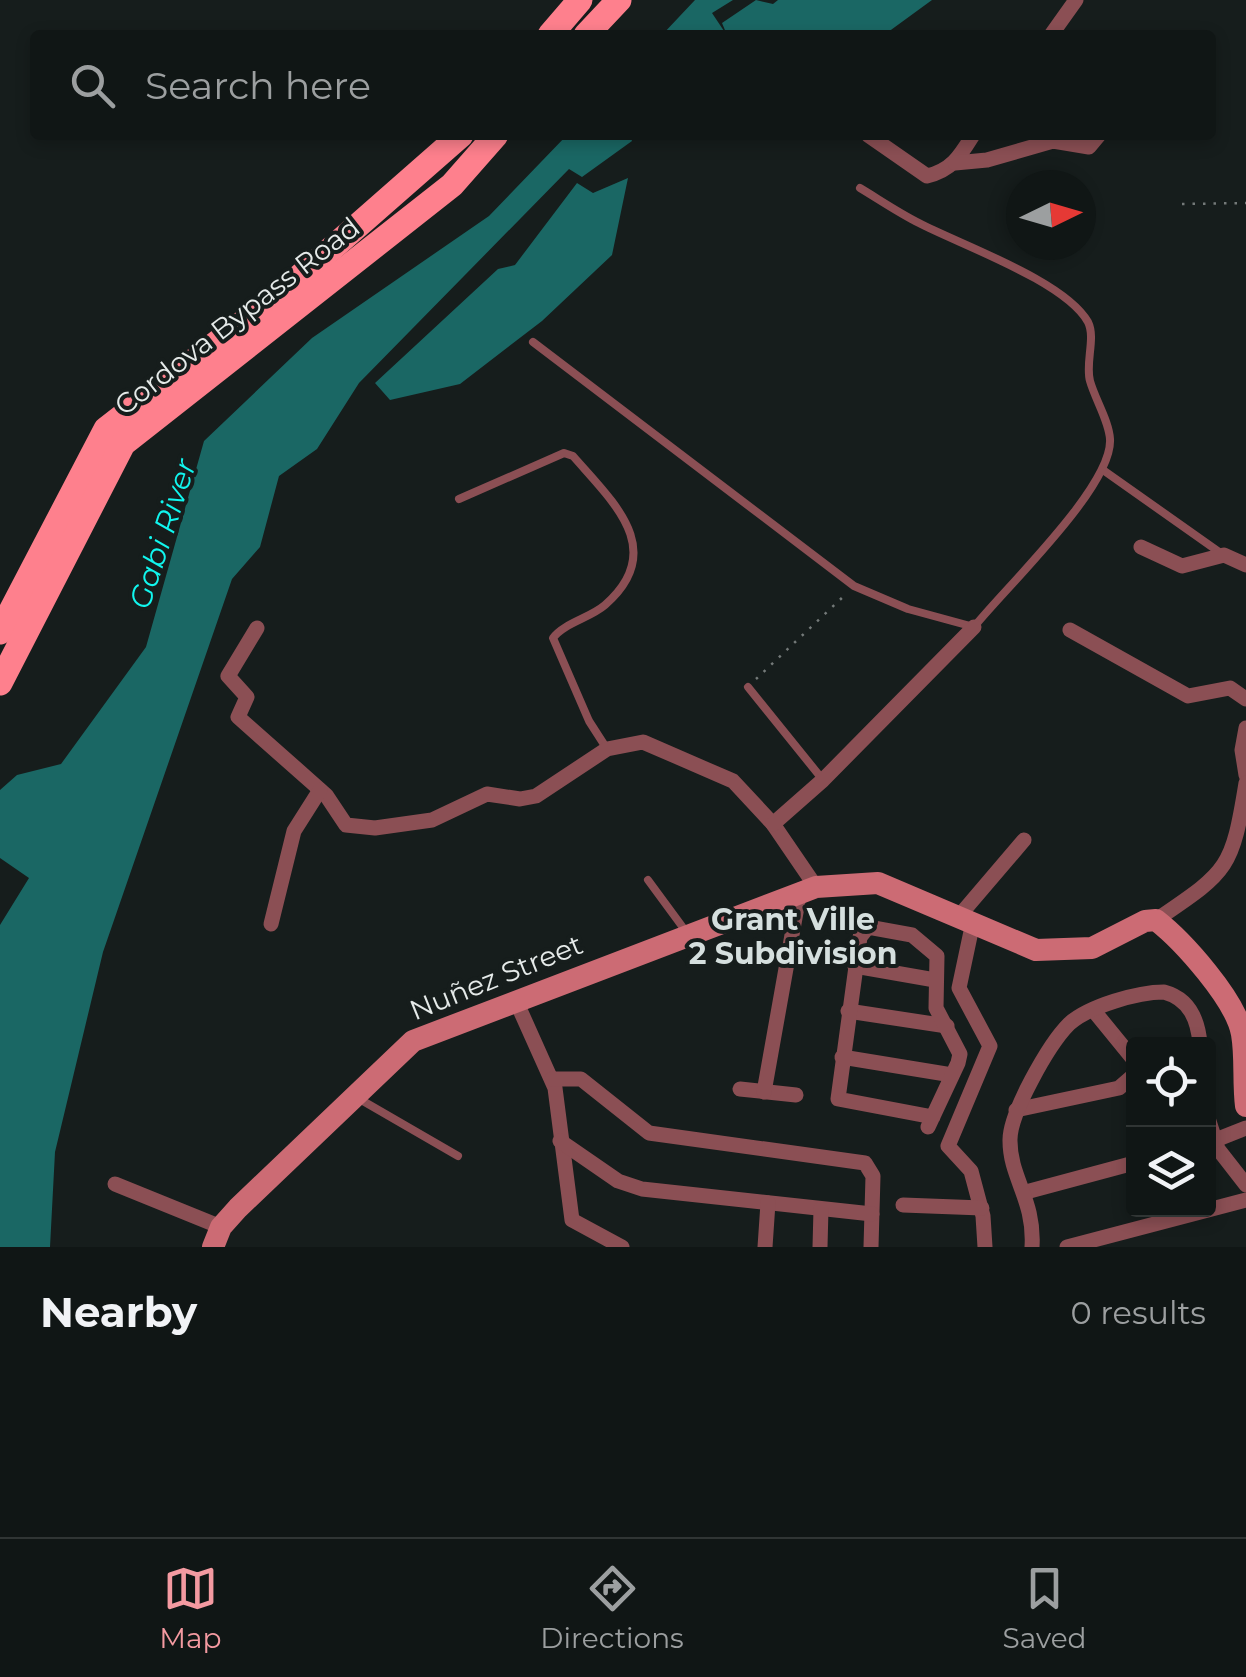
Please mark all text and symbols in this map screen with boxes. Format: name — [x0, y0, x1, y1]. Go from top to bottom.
search box — [30, 30, 1216, 140]
icon: search — [65, 58, 120, 113]
text: Search here — [145, 62, 371, 109]
north arrow — [1006, 170, 1096, 260]
street label: Cordova Bypass Road — [108, 210, 366, 422]
water label: Gabi River — [121, 453, 204, 614]
district label: Grant Ville 2 Subdivision — [689, 901, 897, 972]
street label: Nuñez Street — [405, 927, 587, 1027]
map controls — [1126, 1037, 1216, 1217]
button: locate — [1126, 1037, 1216, 1127]
button: layers — [1126, 1127, 1216, 1217]
text: Nearby — [40, 1286, 197, 1338]
text: 0 results — [1071, 1293, 1206, 1332]
tab: Map — [159, 1561, 222, 1655]
tab: Directions — [540, 1561, 684, 1655]
tab: Saved — [1002, 1561, 1087, 1655]

